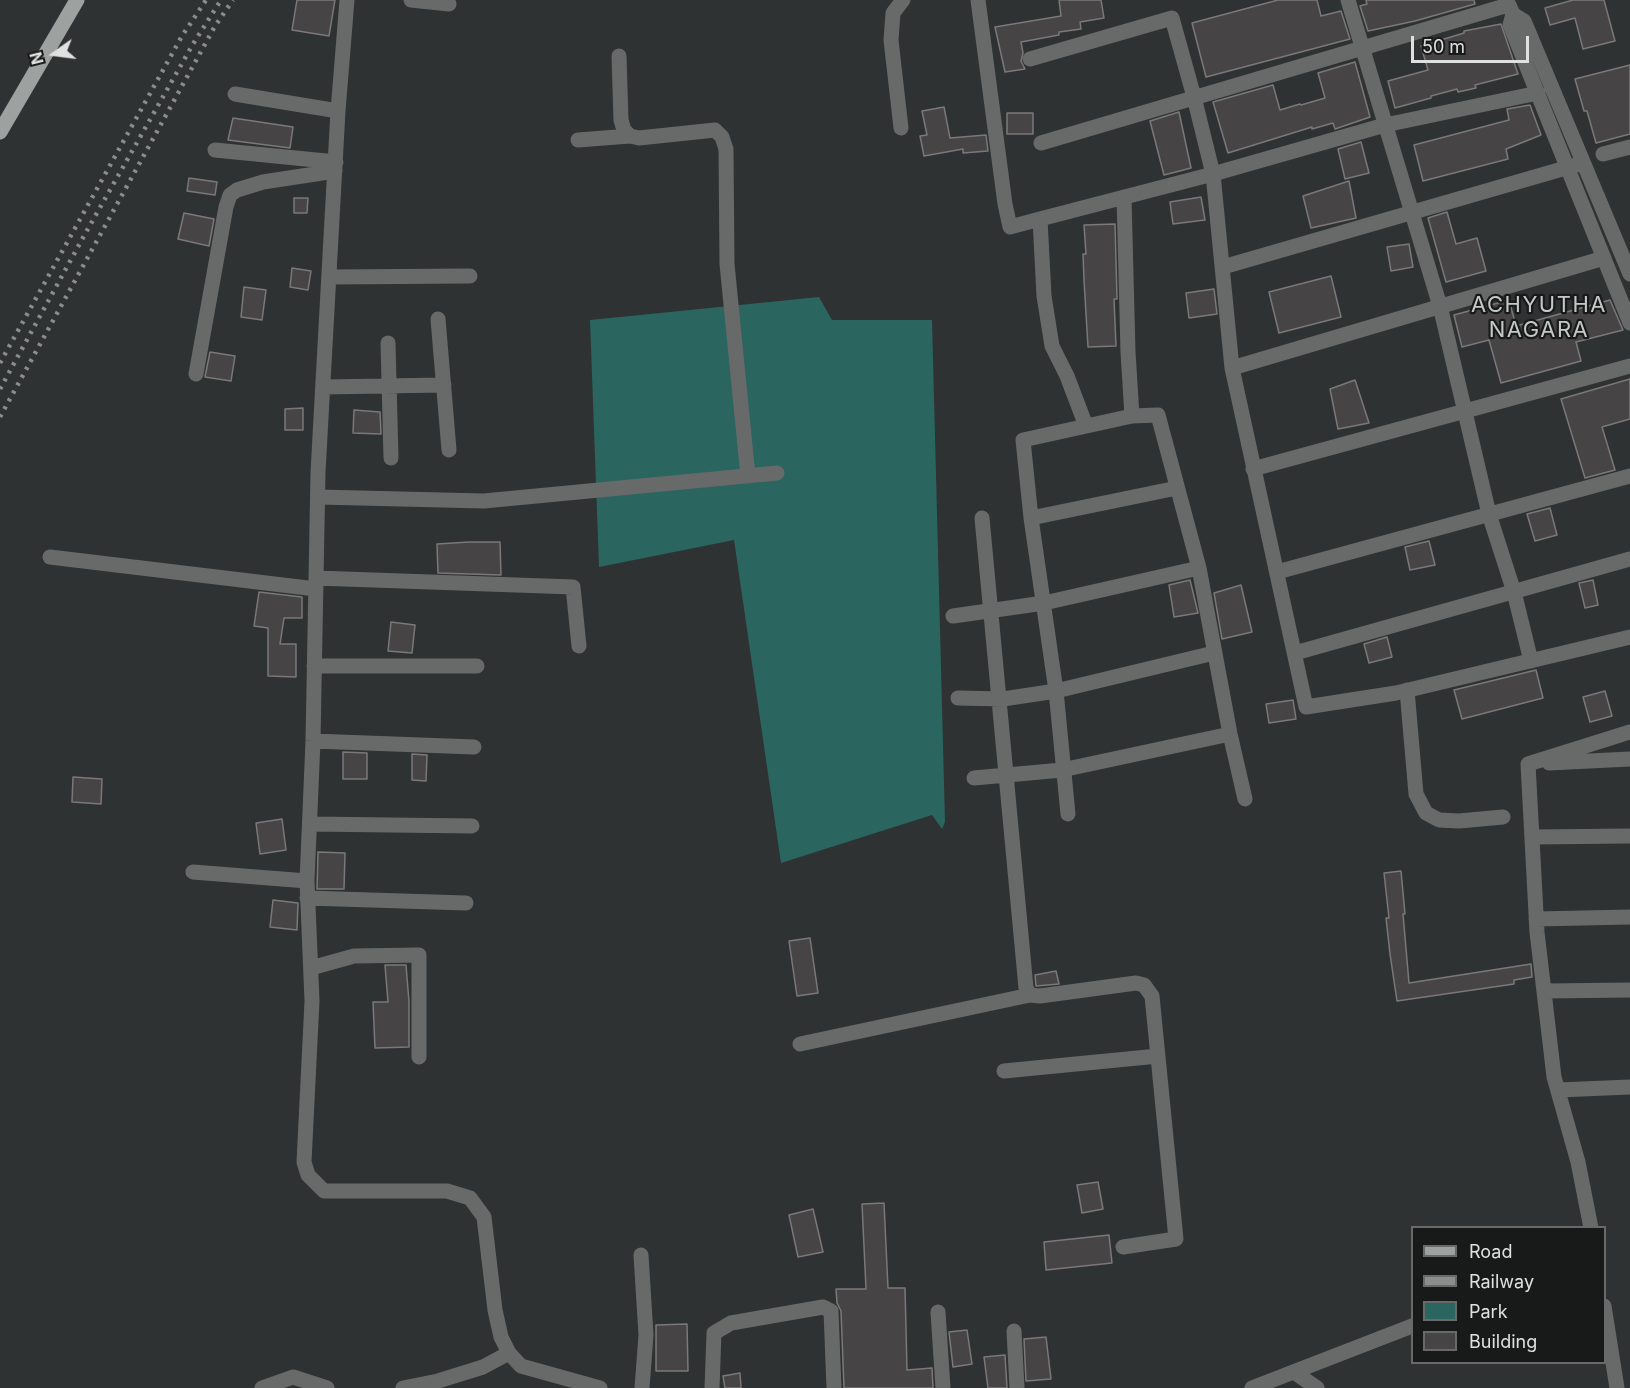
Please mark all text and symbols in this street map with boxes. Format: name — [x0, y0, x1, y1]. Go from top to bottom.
north arrow — [24, 24, 84, 84]
scale bar — [1414, 24, 1532, 62]
text: 50 m — [1422, 36, 1465, 57]
text: N — [25, 50, 48, 67]
district label: ACHYUTHA NAGARA — [1471, 292, 1607, 344]
legend — [1411, 1226, 1606, 1364]
text: Road — [1469, 1241, 1512, 1262]
text: Railway — [1469, 1271, 1534, 1292]
text: Park — [1469, 1301, 1508, 1322]
text: Building — [1469, 1331, 1537, 1352]

